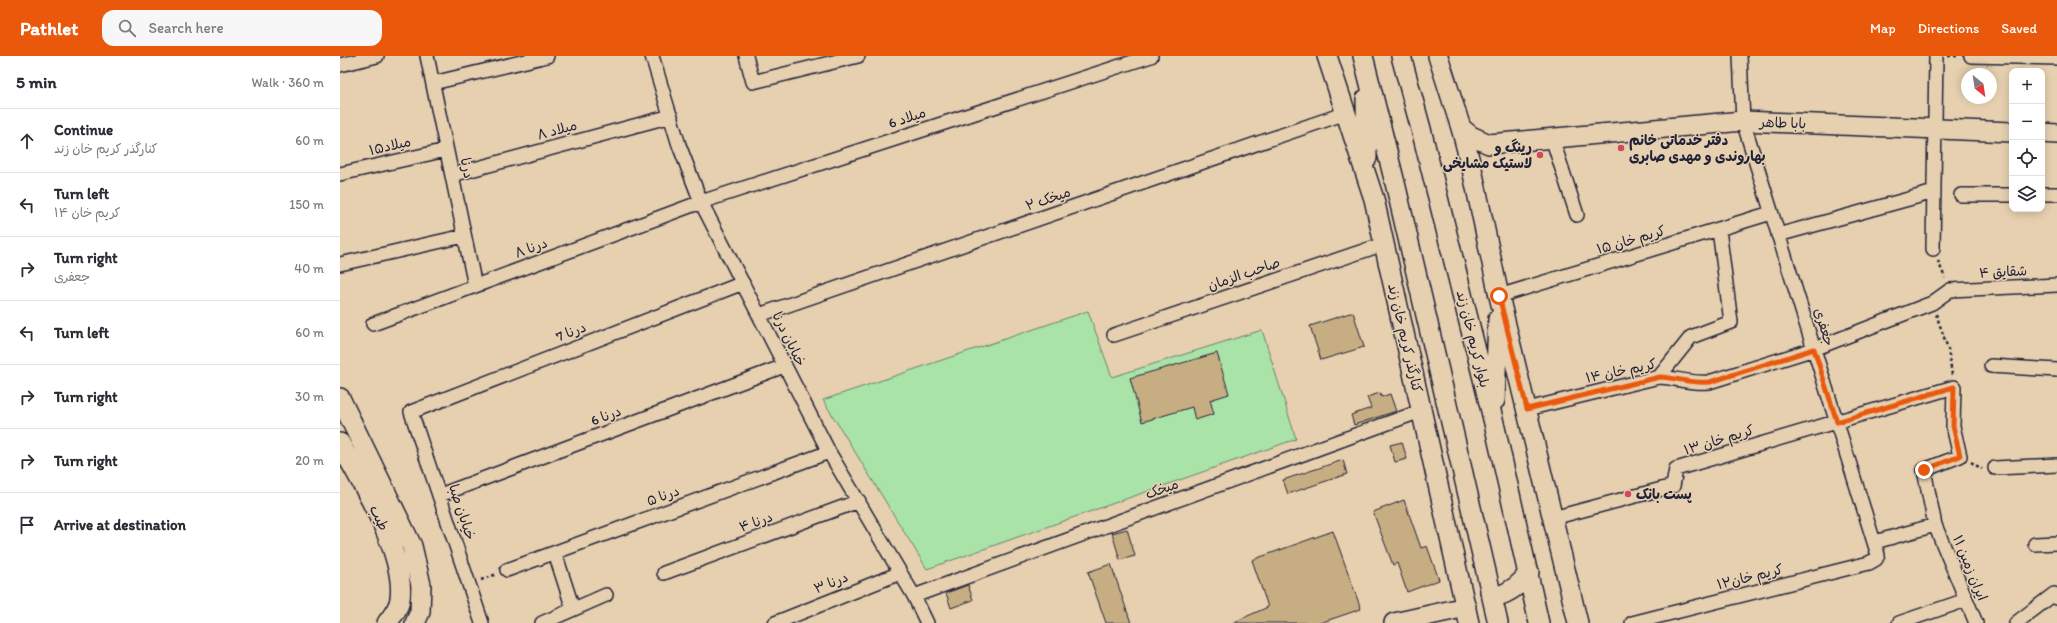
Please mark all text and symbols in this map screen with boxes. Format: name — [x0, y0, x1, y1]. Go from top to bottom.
search box — [102, 10, 382, 46]
text: Pathlet — [20, 17, 78, 40]
icon: search — [116, 17, 138, 39]
text: Search here — [148, 19, 224, 37]
text: Map — [1870, 20, 1896, 37]
text: Directions — [1918, 20, 1979, 37]
text: Saved — [2001, 20, 2037, 37]
north arrow — [1961, 68, 1997, 104]
map controls — [2009, 68, 2045, 212]
button: + — [2009, 68, 2045, 104]
text: 5 min — [16, 72, 56, 92]
text: Walk · 360 m — [251, 75, 324, 90]
street label: میلاد 6 — [886, 104, 928, 132]
button: − — [2009, 104, 2045, 140]
street label: بابا طاهر — [1758, 114, 1807, 132]
street label: میلاد ۸ — [535, 117, 579, 143]
text: Continue — [54, 121, 113, 139]
icon: ahead — [16, 130, 38, 152]
place label: دفتر خدماتی خانم بهاروندی و مهدی صابری — [1629, 132, 1766, 165]
text: 60 m — [295, 133, 324, 148]
street label: میلاد۱۵ — [367, 133, 413, 159]
place label: رینگ و لاستیک مشایخی — [1443, 138, 1532, 172]
button: locate — [2009, 140, 2045, 176]
text: کنارگذر کریم خان زند — [54, 141, 158, 156]
marker: دفتر خدماتی خانم بهاروندی و مهدی صابری — [1616, 143, 1626, 153]
marker: رینگ و لاستیک مشایخی — [1535, 150, 1545, 160]
street label: درنا — [457, 156, 477, 180]
button: layers — [2009, 176, 2045, 212]
street label: میخک ۲ — [1023, 183, 1073, 215]
text: Turn left — [54, 185, 109, 203]
icon: left — [16, 194, 38, 216]
text: 150 m — [289, 197, 324, 212]
text: کریم خان ۱۴ — [54, 205, 121, 220]
street label: کریم خان ۱۵ — [1595, 222, 1668, 260]
street label: درنا ۸ — [512, 234, 550, 262]
text: Turn right — [54, 249, 118, 267]
street label: صاحب الزمان — [1206, 254, 1282, 294]
icon: right — [16, 258, 38, 280]
text: 40 m — [294, 261, 324, 276]
street label: شقایق ۴ — [1979, 262, 2027, 282]
text: جعفری — [54, 269, 90, 284]
street label: کنارگذر کریم خان زند — [1382, 282, 1426, 395]
route start — [1490, 287, 1508, 305]
street label: بلوار کریم خان زند — [1451, 289, 1493, 390]
street label: جعفری — [1810, 306, 1838, 348]
street label: خیابان درنا — [769, 309, 809, 369]
street label: درنا 7 — [554, 319, 588, 345]
icon: left — [16, 322, 38, 344]
text: Turn left — [54, 324, 109, 342]
text: 60 m — [295, 325, 324, 340]
street label: کریم خان ۱۴ — [1584, 355, 1658, 389]
icon: right — [16, 386, 38, 408]
text: Turn right — [54, 388, 118, 406]
text: 30 m — [295, 389, 324, 404]
street label: درنا 6 — [588, 402, 624, 430]
street label: کریم خان ۱۳ — [1682, 421, 1757, 461]
icon: right — [16, 450, 38, 472]
text: Turn right — [54, 452, 118, 470]
text: 20 m — [295, 453, 324, 468]
route end — [1915, 461, 1933, 479]
street label: میخک — [1143, 475, 1181, 503]
street label: خیابان صبا — [445, 482, 479, 542]
street label: درنا ۵ — [644, 482, 682, 510]
place label: پست بانک — [1636, 486, 1692, 503]
marker: پست بانک — [1623, 489, 1633, 499]
street label: طیب — [366, 502, 392, 534]
street label: درنا ۴ — [737, 508, 775, 536]
icon: arrive — [16, 514, 38, 536]
text: Arrive at destination — [54, 516, 186, 534]
street label: ایران زمین ۱۱ — [1949, 533, 1991, 603]
street label: کریم خان۱۲ — [1715, 561, 1785, 595]
street label: درنا ۳ — [811, 568, 851, 598]

